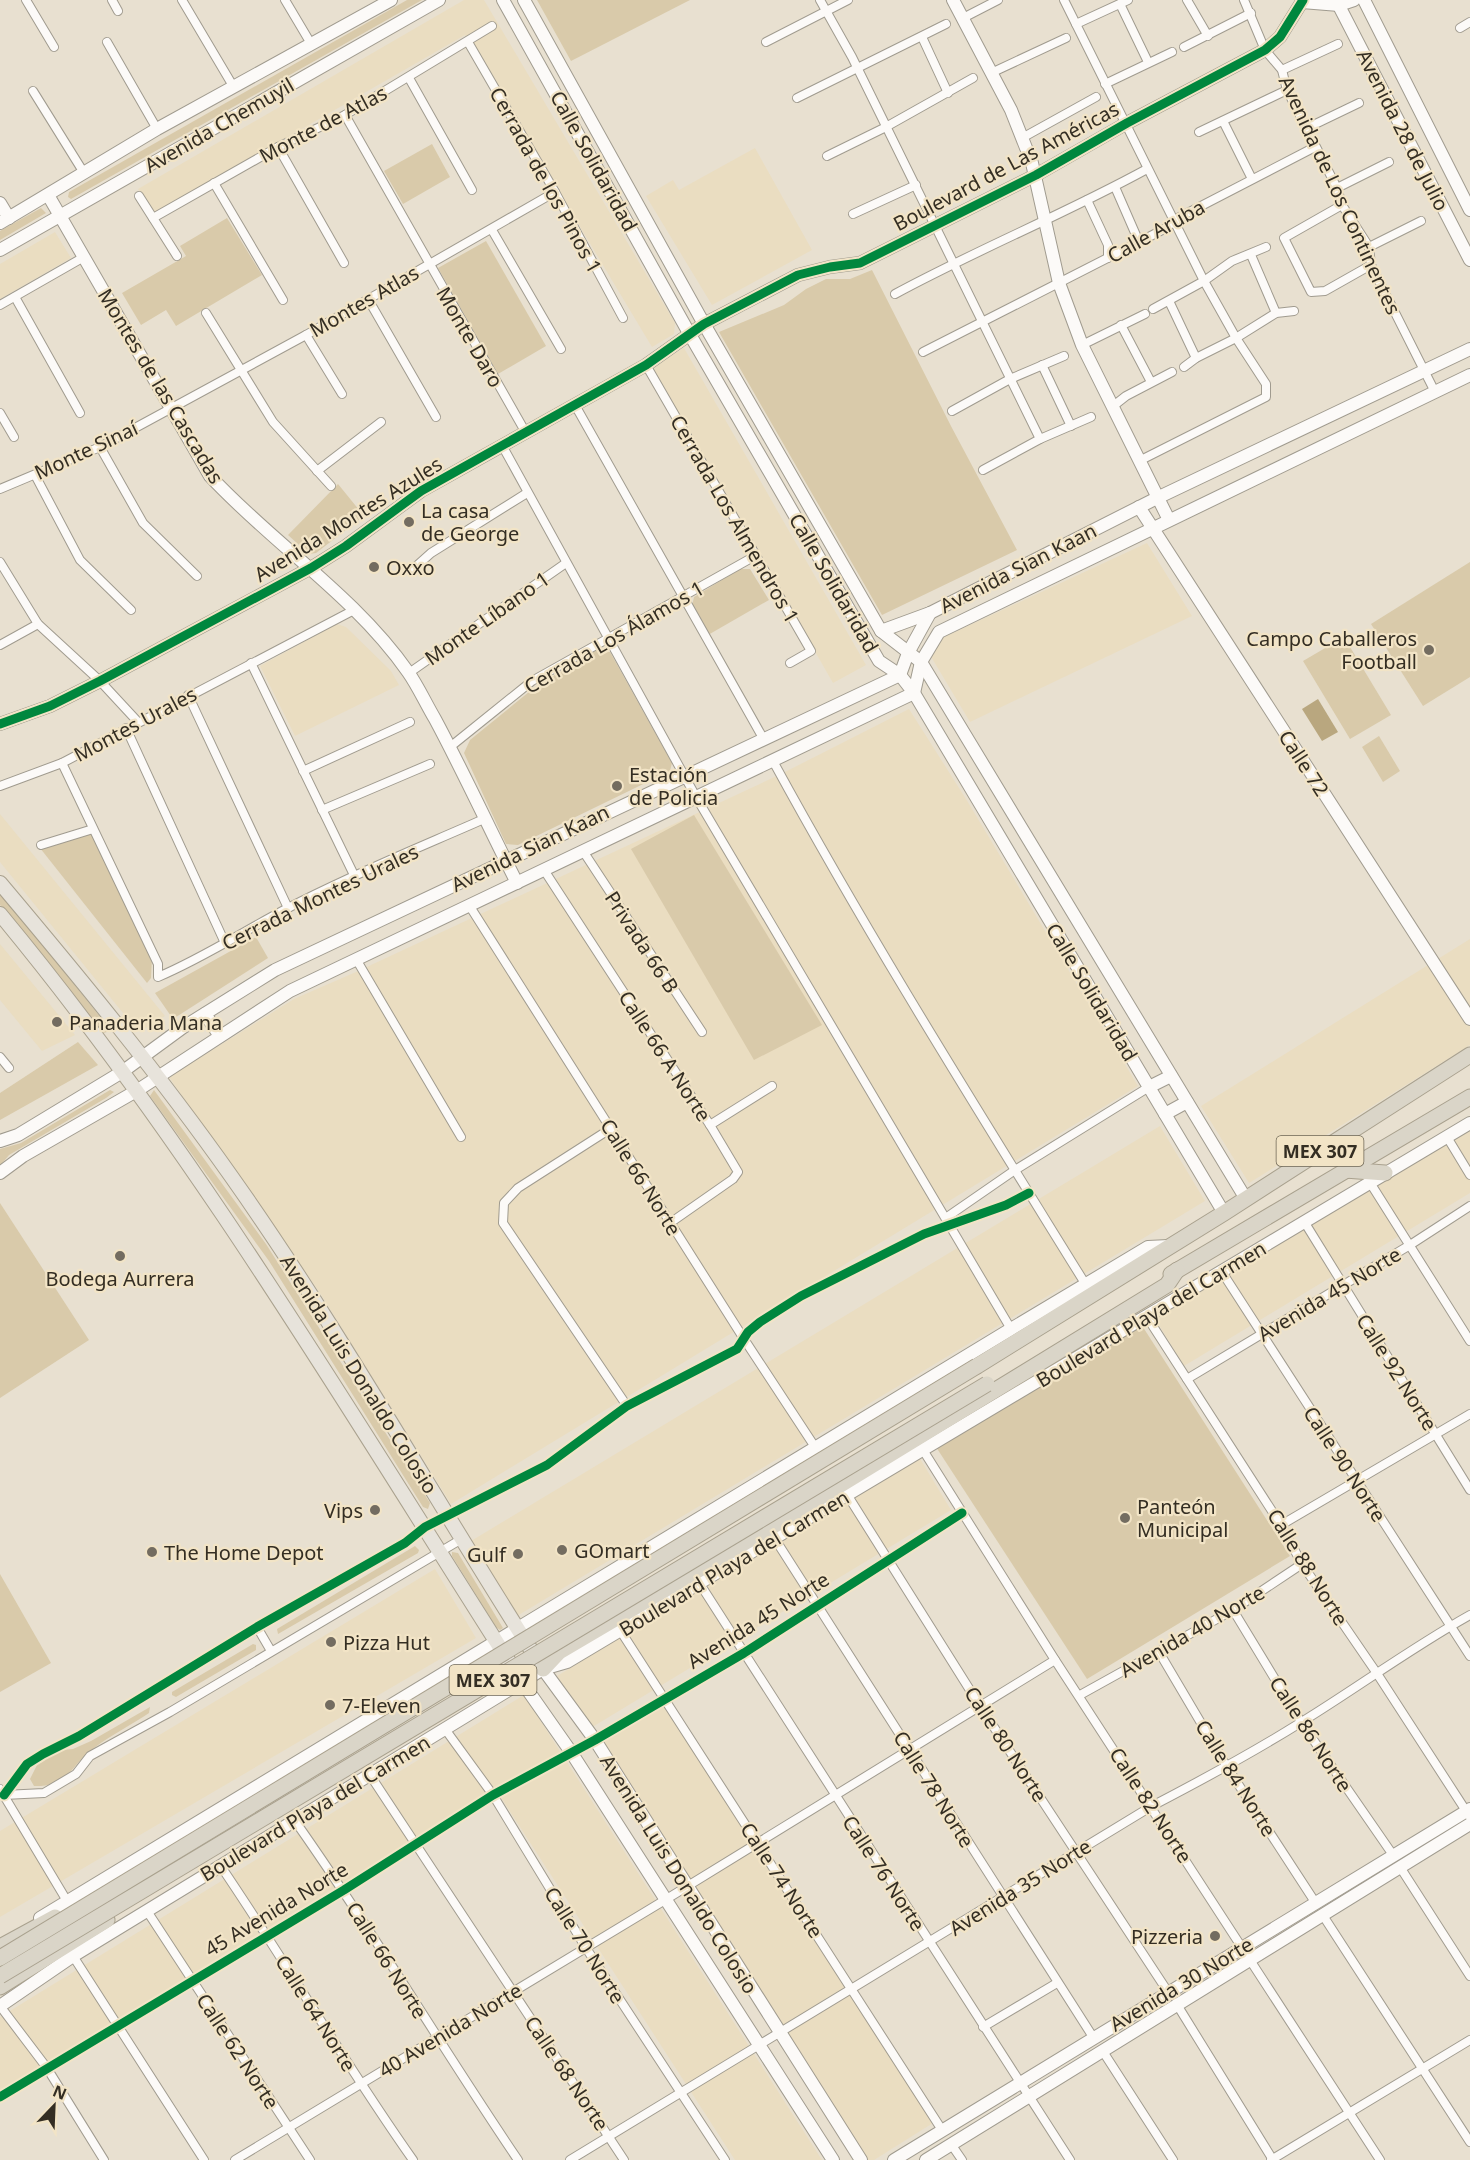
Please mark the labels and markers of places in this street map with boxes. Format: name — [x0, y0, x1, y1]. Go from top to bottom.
place label: La casa de George — [421, 497, 519, 547]
marker: La casa de George — [402, 515, 416, 529]
place label: Oxxo — [386, 554, 434, 581]
marker: Oxxo — [367, 560, 381, 574]
place label: Campo Caballeros Football — [1246, 625, 1417, 675]
marker: Campo Caballeros Football — [1422, 643, 1436, 657]
place label: Estación de Policia — [629, 761, 718, 811]
marker: Estación de Policia — [610, 779, 624, 793]
place label: Panaderia Mana — [69, 1009, 222, 1036]
marker: Panaderia Mana — [50, 1015, 64, 1029]
marker: Bodega Aurrera — [113, 1249, 127, 1263]
place label: Bodega Aurrera — [45, 1265, 195, 1292]
place label: Panteón Municipal — [1137, 1493, 1228, 1543]
place label: Vips — [324, 1497, 363, 1524]
marker: Vips — [368, 1503, 382, 1517]
marker: Panteón Municipal — [1118, 1511, 1132, 1525]
place label: GOmart — [574, 1537, 650, 1564]
place label: The Home Depot — [164, 1539, 324, 1566]
place label: Gulf — [467, 1541, 507, 1568]
marker: GOmart — [555, 1543, 569, 1557]
marker: The Home Depot — [145, 1545, 159, 1559]
marker: Gulf — [511, 1547, 525, 1561]
place label: Pizza Hut — [343, 1629, 430, 1656]
marker: Pizza Hut — [324, 1635, 338, 1649]
place label: 7-Eleven — [342, 1692, 421, 1719]
marker: 7-Eleven — [323, 1698, 337, 1712]
place label: Pizzeria — [1131, 1923, 1203, 1950]
marker: Pizzeria — [1208, 1929, 1222, 1943]

